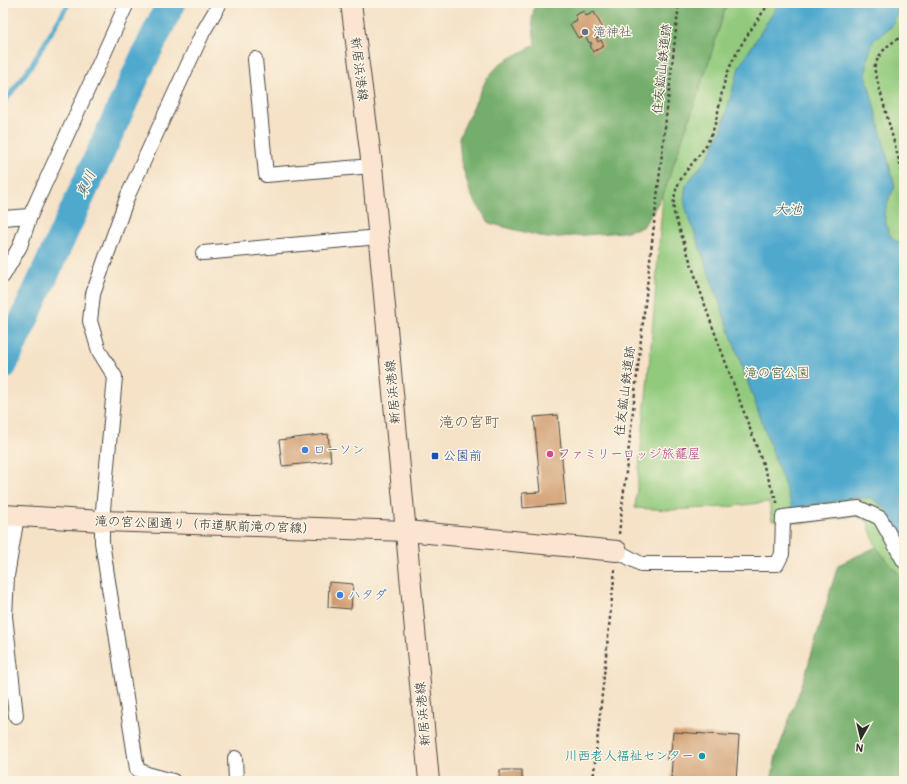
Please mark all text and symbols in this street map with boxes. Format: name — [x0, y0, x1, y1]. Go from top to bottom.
street label: 住友鉱山鉄道跡 — [649, 23, 675, 115]
place label: 滝神社 — [593, 24, 632, 40]
marker: 滝神社 — [580, 27, 590, 37]
street label: 新居浜港線 — [347, 36, 371, 103]
water label: 東川 — [72, 168, 100, 200]
water label: 大池 — [774, 201, 803, 218]
street label: 住友鉱山鉄道跡 — [612, 345, 638, 437]
street label: 新居浜港線 — [382, 358, 404, 425]
park label: 滝の宮公園 — [744, 365, 810, 381]
district label: 滝の宮町 — [439, 413, 500, 432]
place label: ローソン — [313, 442, 365, 458]
marker: ローソン — [300, 445, 310, 455]
place label: ファミリーロッジ旅籠屋 — [558, 446, 700, 462]
place label: 公園前 — [443, 448, 482, 464]
marker: ファミリーロッジ旅籠屋 — [545, 449, 555, 459]
marker: 公園前 — [430, 451, 440, 461]
street label: 滝の宮公園通り（市道駅前滝の宮線） — [94, 513, 316, 537]
place label: ハタダ — [348, 587, 387, 603]
marker: ハタダ — [335, 590, 345, 600]
street label: 新居浜港線 — [412, 680, 434, 747]
north arrow — [841, 718, 881, 758]
text: N — [855, 740, 864, 754]
place label: 川西老人福祉センター — [565, 748, 694, 764]
marker: 川西老人福祉センター — [697, 751, 707, 761]

